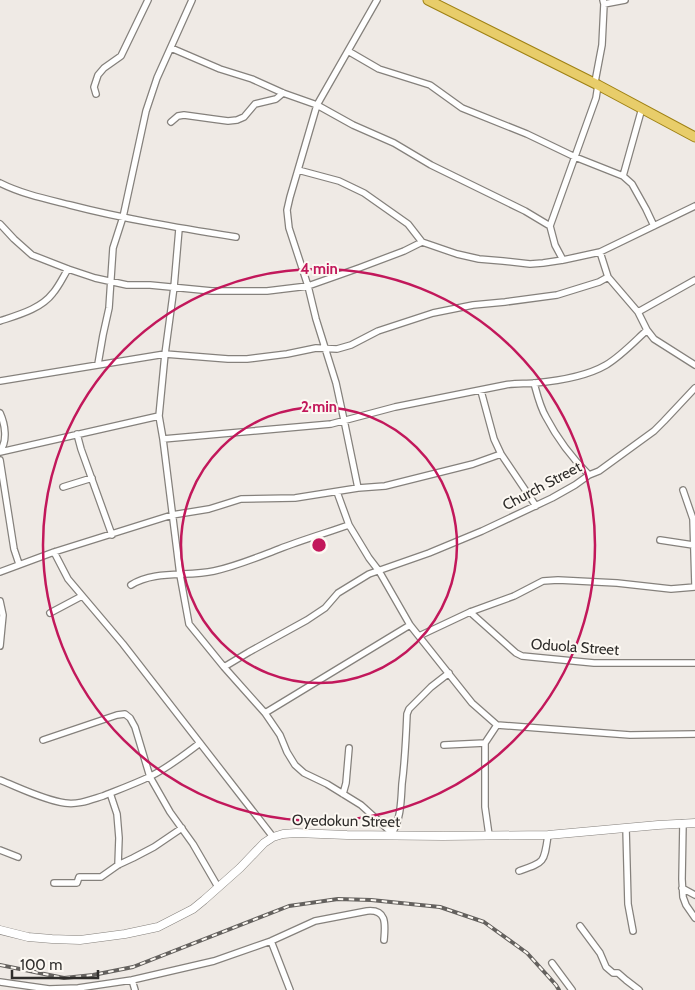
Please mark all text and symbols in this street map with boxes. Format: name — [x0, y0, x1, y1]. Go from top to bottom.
text: 4 min — [300, 260, 338, 278]
text: 2 min — [301, 398, 337, 416]
street label: Church Street — [500, 458, 584, 514]
centre of rings — [310, 536, 328, 554]
street label: Oduola Street — [530, 635, 620, 659]
street label: Oyedokun Street — [292, 811, 400, 831]
scale bar — [12, 948, 99, 980]
text: 100 m — [20, 956, 62, 974]

